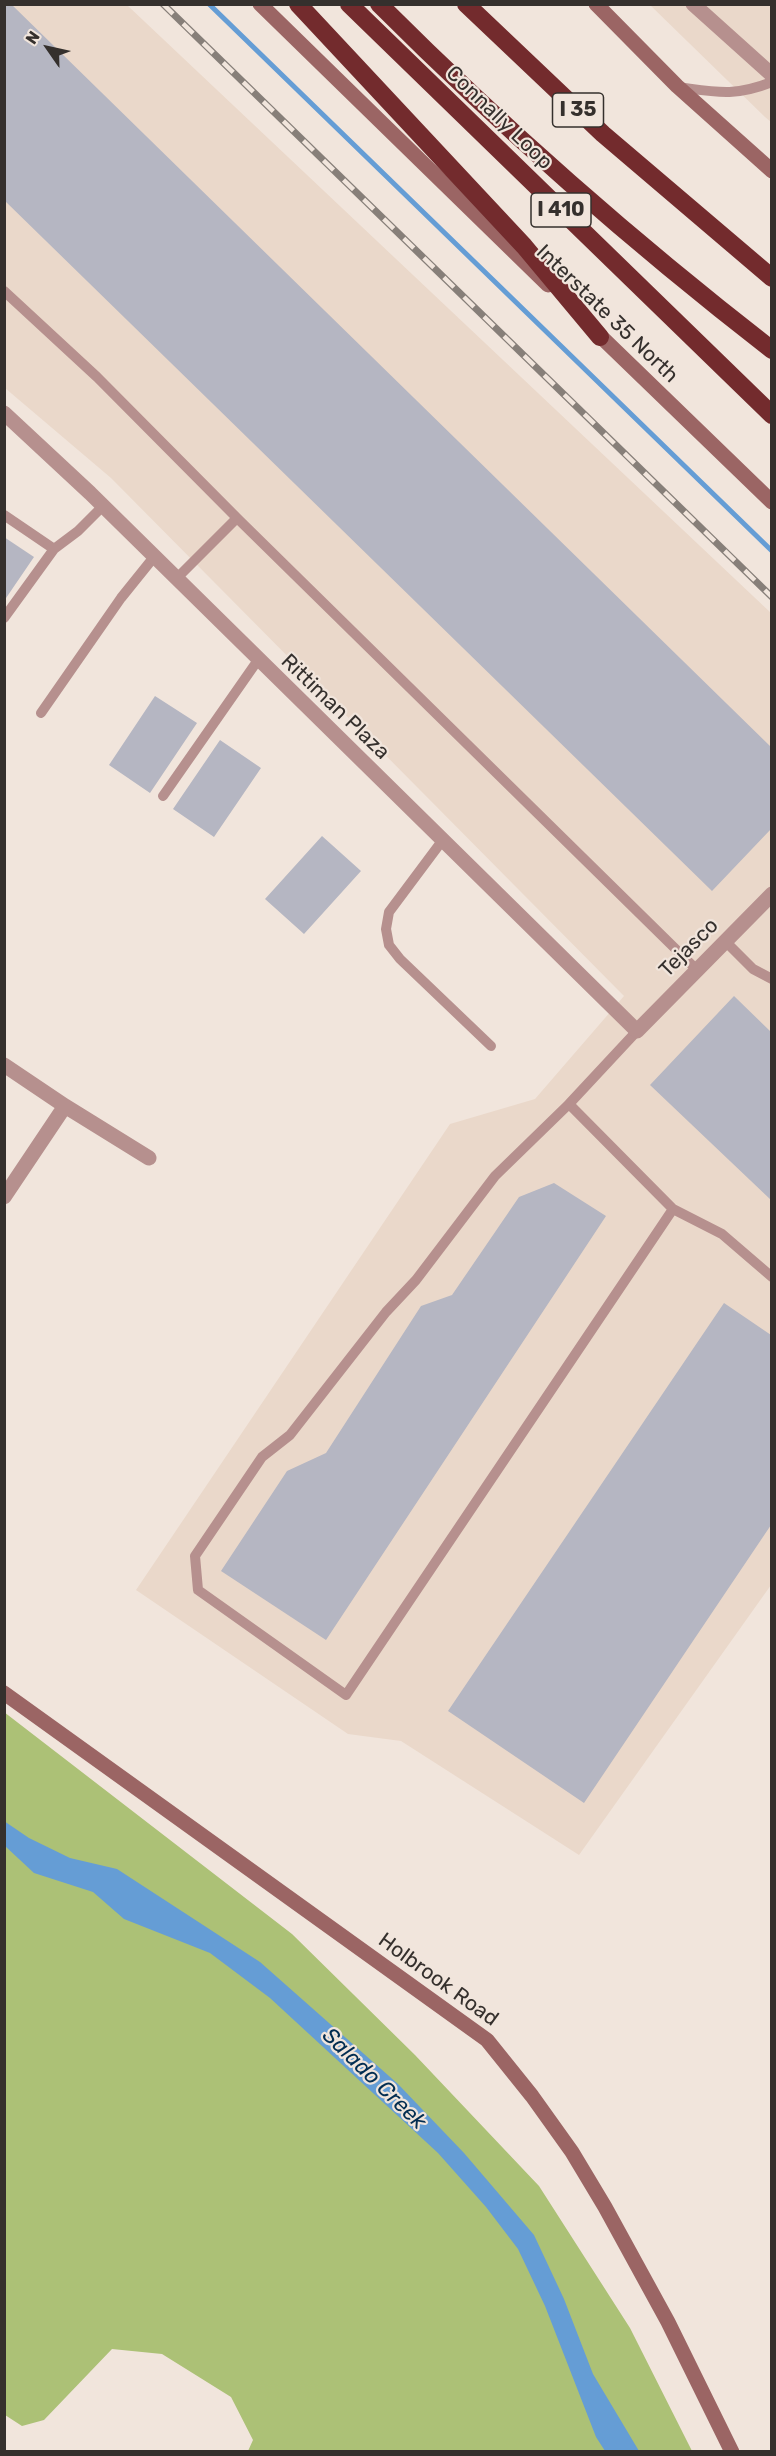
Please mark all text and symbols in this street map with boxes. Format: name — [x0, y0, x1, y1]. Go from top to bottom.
north arrow — [18, 18, 78, 78]
text: N — [22, 28, 44, 48]
street label: Connally Loop — [441, 61, 557, 175]
road number: I 35 — [552, 93, 604, 127]
road number: I 410 — [531, 193, 591, 227]
street label: Interstate 35 North — [531, 240, 683, 388]
street label: Rittiman Plaza — [276, 649, 394, 765]
street label: Tejasco — [654, 913, 724, 983]
street label: Holbrook Road — [373, 1928, 503, 2032]
water label: Salado Creek — [316, 2023, 432, 2135]

